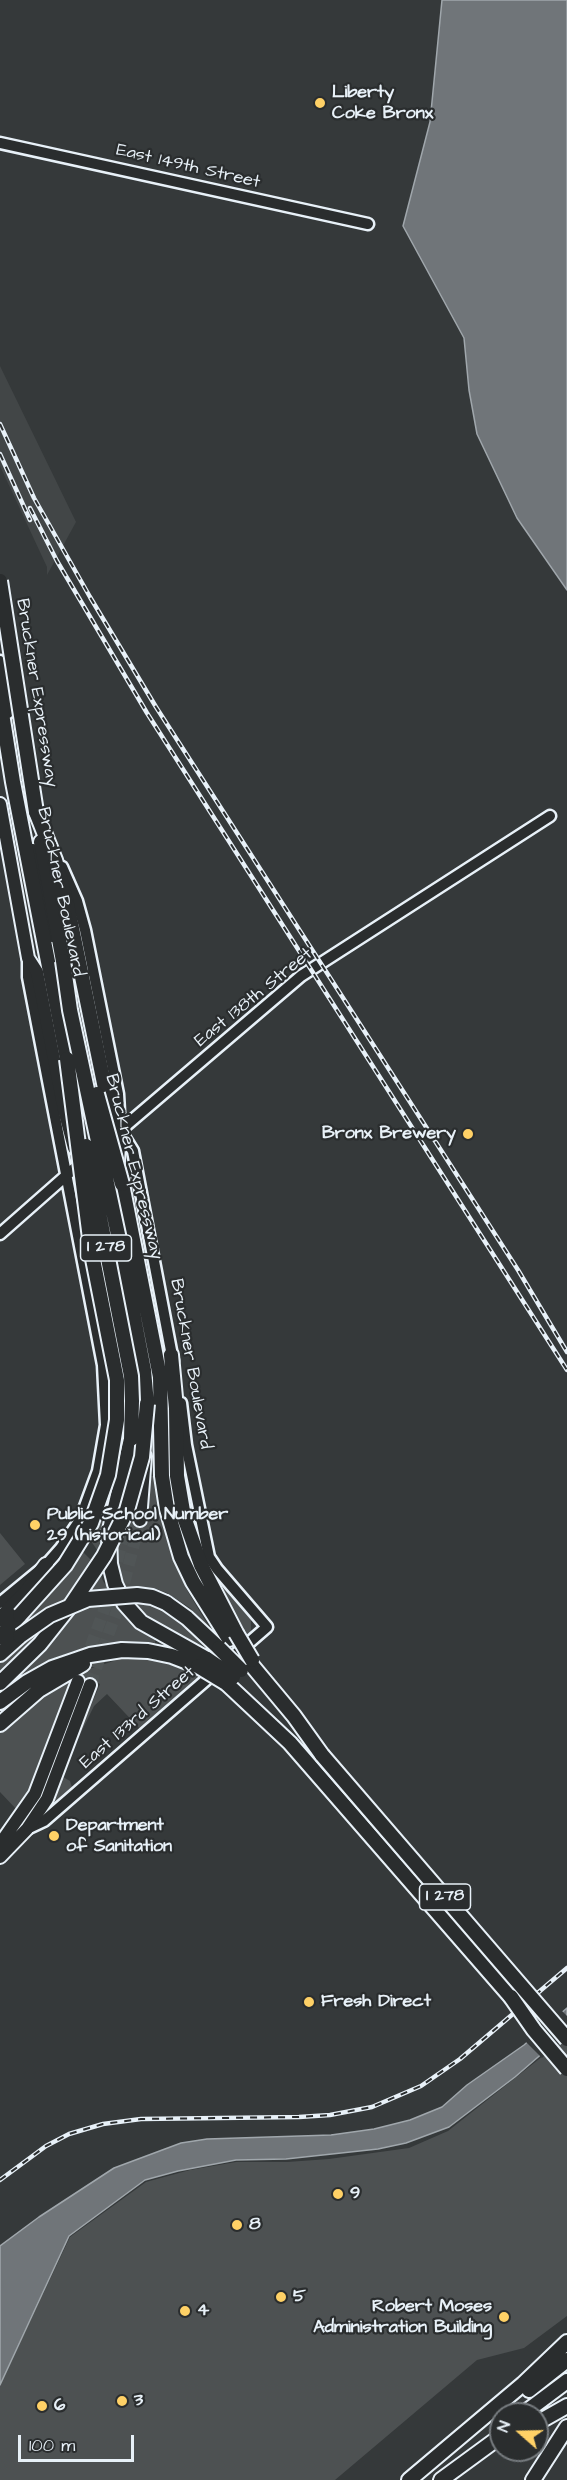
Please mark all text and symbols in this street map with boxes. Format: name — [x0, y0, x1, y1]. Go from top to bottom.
place label: Liberty Coke Bronx — [332, 82, 433, 124]
marker: Liberty Coke Bronx — [313, 96, 327, 110]
street label: East 149th Street — [114, 140, 262, 194]
street label: Bruckner Expressway — [10, 597, 62, 789]
street label: Bruckner Boulevard — [32, 805, 88, 979]
street label: East 138th Street — [191, 944, 317, 1052]
street label: Bruckner Expressway — [99, 1072, 167, 1262]
place label: Bronx Brewery — [322, 1123, 456, 1145]
marker: Bronx Brewery — [461, 1127, 475, 1141]
road number: I 278 — [80, 1235, 132, 1261]
street label: Bruckner Boulevard — [164, 1277, 216, 1451]
place label: Public School Number 29 (historical) — [47, 1504, 228, 1546]
marker: Public School Number 29 (historical) — [28, 1518, 42, 1532]
street label: East 133rd Street — [76, 1662, 200, 1774]
place label: Department of Sanitation — [66, 1815, 172, 1858]
marker: Department of Sanitation — [47, 1829, 61, 1843]
road number: I 278 — [420, 1884, 470, 1910]
place label: Fresh Direct — [321, 1991, 431, 2013]
marker: Fresh Direct — [302, 1995, 316, 2009]
place label: 9 — [350, 2183, 360, 2205]
marker: 9 — [331, 2187, 345, 2201]
place label: 8 — [249, 2214, 261, 2236]
marker: 8 — [230, 2218, 244, 2232]
place label: 5 — [293, 2286, 306, 2308]
marker: 5 — [274, 2290, 288, 2304]
place label: Robert Moses Administration Building — [313, 2296, 492, 2338]
place label: 4 — [197, 2300, 209, 2322]
marker: 4 — [178, 2304, 192, 2318]
marker: Robert Moses Administration Building — [497, 2310, 511, 2324]
place label: 3 — [134, 2390, 143, 2412]
marker: 3 — [115, 2394, 129, 2408]
place label: 6 — [54, 2395, 65, 2417]
marker: 6 — [35, 2399, 49, 2413]
north arrow — [489, 2402, 549, 2462]
text: N — [492, 2418, 516, 2435]
scale bar — [21, 2423, 136, 2461]
text: 100 m — [29, 2433, 75, 2458]

